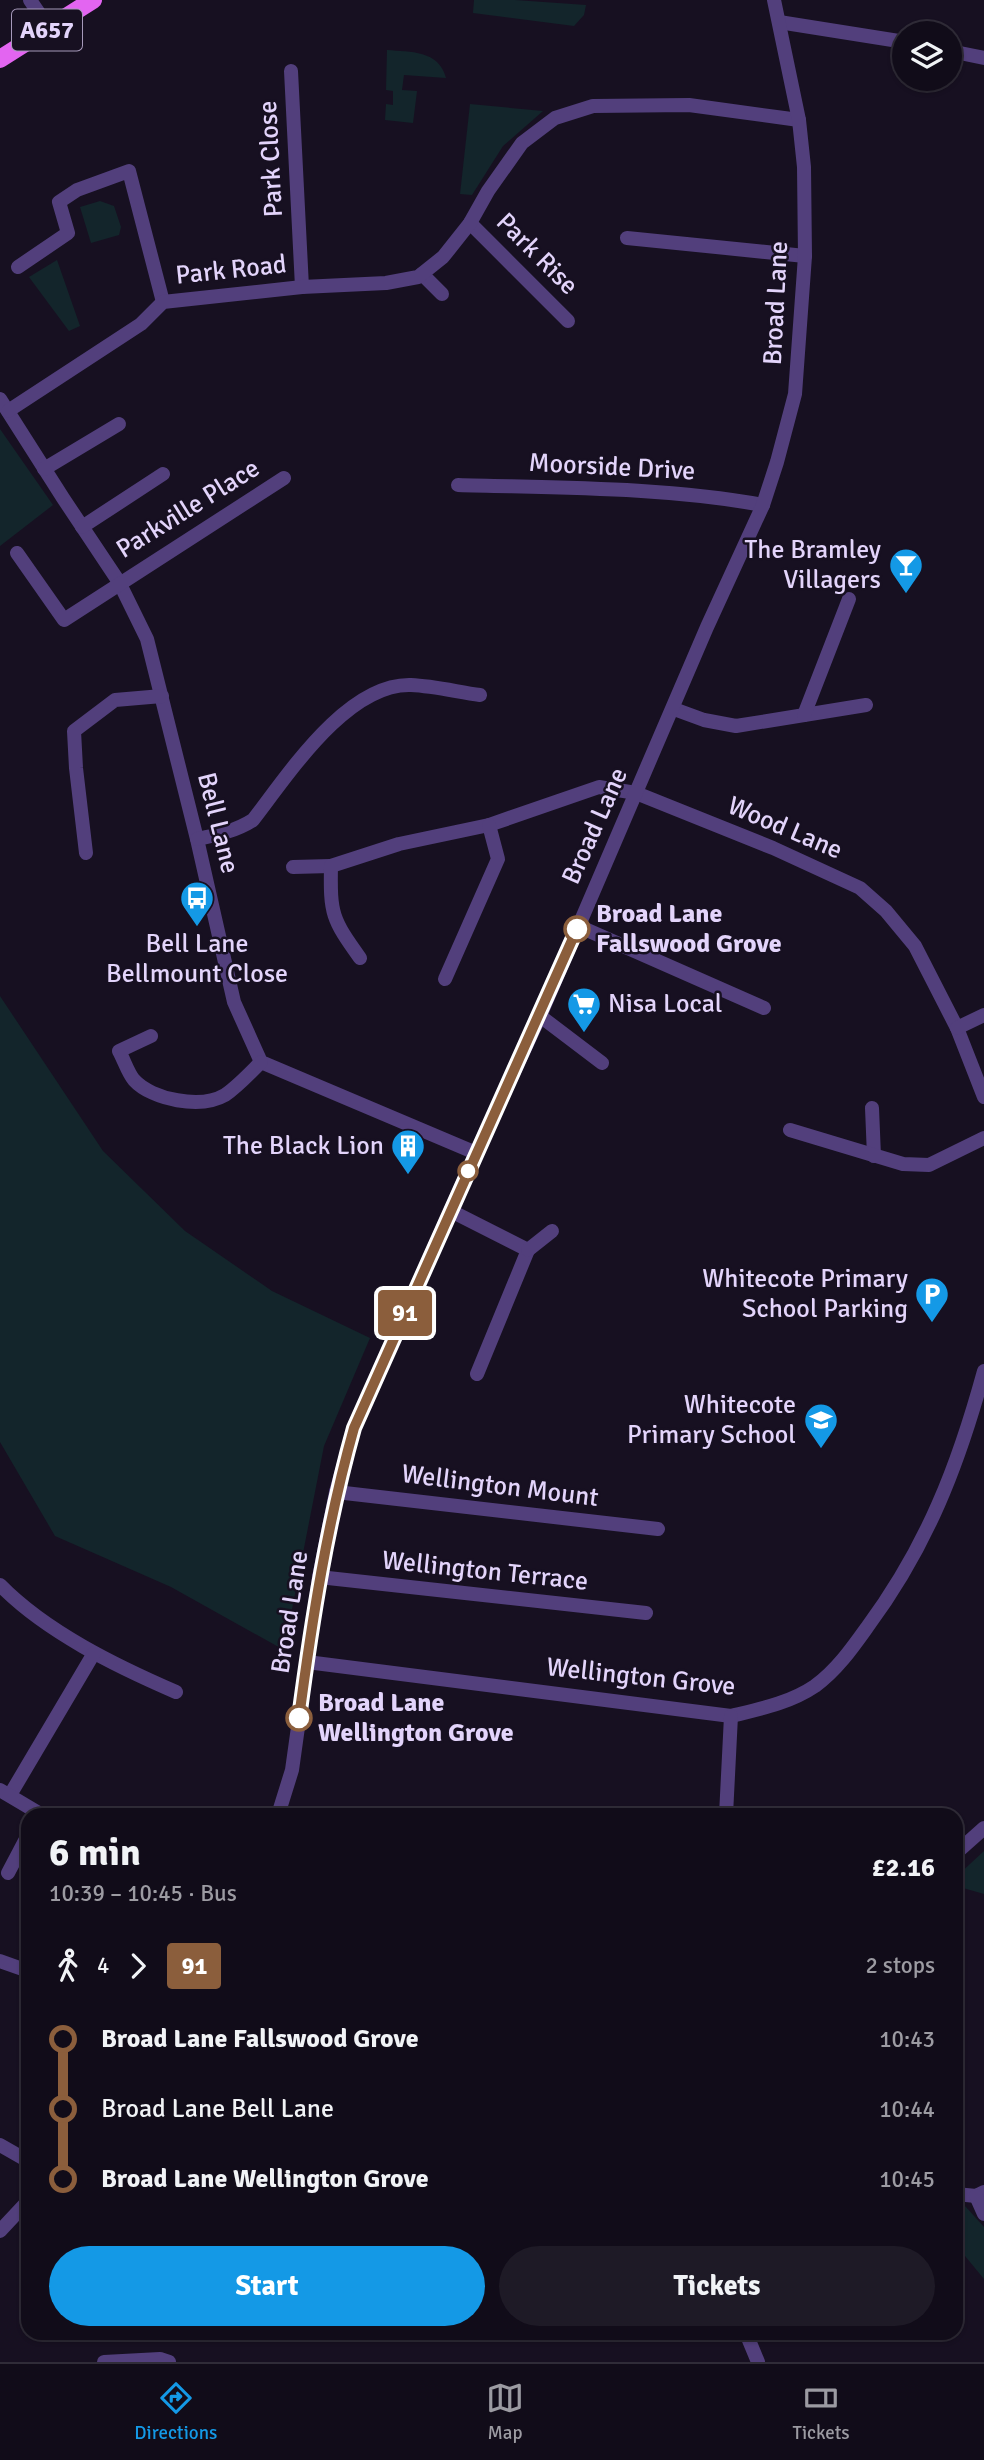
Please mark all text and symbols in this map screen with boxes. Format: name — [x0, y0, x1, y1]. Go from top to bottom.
road number: A657 — [12, 10, 82, 50]
map controls — [892, 21, 962, 91]
button: layers — [892, 21, 962, 91]
street label: Park Close — [252, 100, 290, 218]
street label: Park Rise — [489, 206, 585, 302]
street label: Broad Lane — [757, 240, 795, 366]
street label: Park Road — [174, 248, 288, 292]
street label: Moorside Drive — [528, 447, 696, 487]
street label: Parkville Place — [111, 452, 265, 566]
place label: The Bramley Villagers — [744, 534, 881, 596]
bar icon: The Bramley Villagers — [887, 546, 925, 595]
street label: Broad Lane — [555, 763, 635, 889]
street label: Bell Lane — [190, 769, 246, 877]
street label: Wood Lane — [723, 790, 847, 866]
bus stop icon: Bell Lane Bellmount Close — [178, 879, 216, 928]
place label: Broad Lane Fallswood Grove — [596, 898, 782, 960]
marker: Broad Lane Fallswood Grove — [564, 916, 590, 942]
place label: Bell Lane Bellmount Close — [106, 928, 288, 990]
supermarket icon: Nisa Local — [565, 985, 603, 1034]
place label: Nisa Local — [608, 988, 722, 1020]
building icon: The Black Lion — [389, 1127, 427, 1176]
place label: The Black Lion — [223, 1130, 384, 1162]
unlabelled marker — [458, 1161, 478, 1181]
place label: Whitecote Primary School Parking — [702, 1263, 908, 1325]
parking icon: Whitecote Primary School Parking — [913, 1275, 951, 1324]
line badge: 91 — [374, 1290, 436, 1336]
text: 91 — [392, 1298, 418, 1328]
place label: Whitecote Primary School — [627, 1389, 796, 1451]
school or university icon: Whitecote Primary School — [802, 1401, 840, 1450]
street label: Wellington Mount — [400, 1458, 600, 1514]
street label: Wellington Terrace — [380, 1544, 590, 1598]
street label: Broad Lane — [264, 1548, 316, 1676]
street label: Wellington Grove — [545, 1651, 737, 1703]
place label: Broad Lane Wellington Grove — [318, 1687, 514, 1749]
marker: Broad Lane Wellington Grove — [286, 1705, 312, 1731]
text: 6 min — [49, 1829, 141, 1876]
text: £2.16 — [871, 1852, 935, 1884]
text: 10:39 – 10:45 · Bus — [49, 1879, 237, 1908]
icon: walk — [49, 1947, 87, 1985]
icon: forward — [119, 1947, 157, 1985]
text: 4 — [97, 1951, 109, 1980]
text: 91 — [181, 1951, 207, 1981]
text: 2 stops — [865, 1951, 935, 1980]
text: Broad Lane Fallswood Grove — [101, 2023, 419, 2055]
text: 10:43 — [879, 2025, 935, 2054]
text: Broad Lane Bell Lane — [101, 2093, 334, 2125]
text: 10:44 — [879, 2095, 935, 2124]
text: Broad Lane Wellington Grove — [101, 2163, 429, 2195]
text: 10:45 — [879, 2165, 935, 2194]
button: Start — [49, 2246, 485, 2326]
button: Tickets — [499, 2246, 935, 2326]
tab: Directions — [134, 2379, 217, 2445]
tab: Map — [486, 2379, 524, 2445]
tab: Tickets — [793, 2379, 850, 2445]

